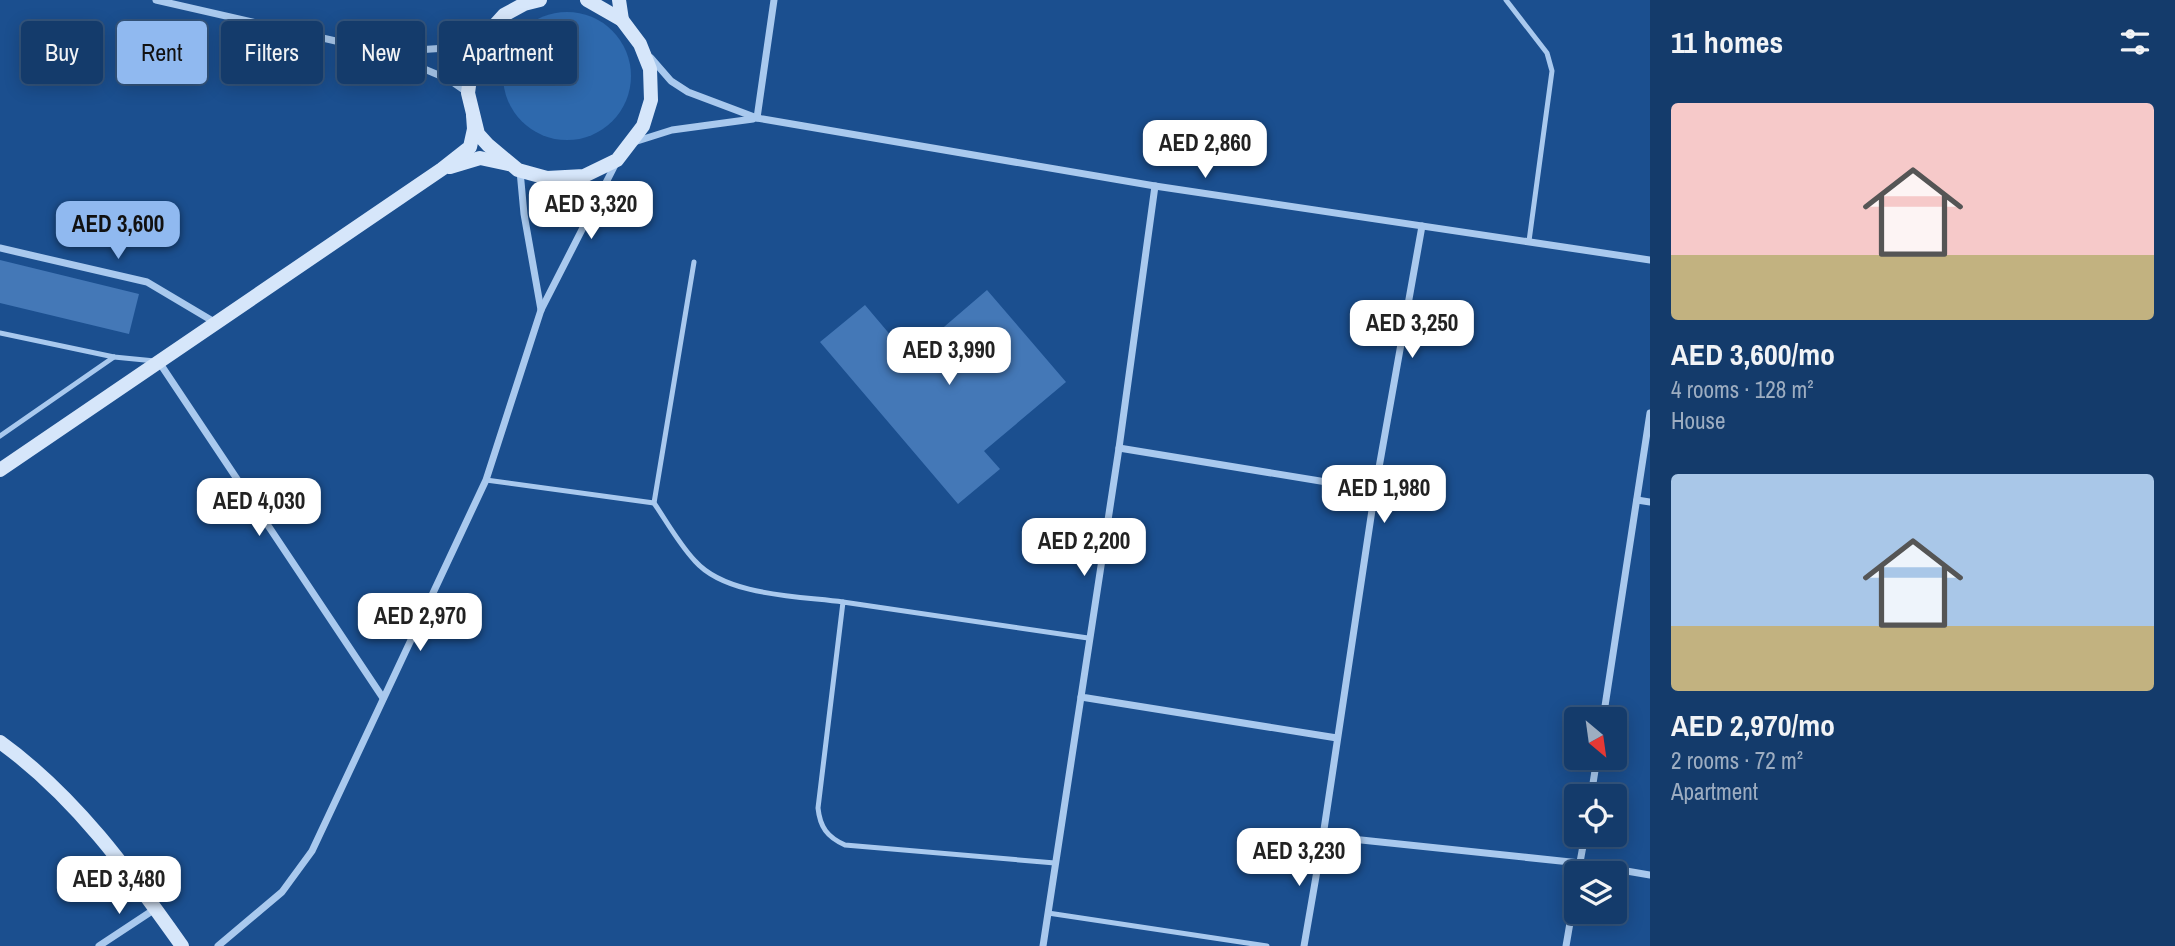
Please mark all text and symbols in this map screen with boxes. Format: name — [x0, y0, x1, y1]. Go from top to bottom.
chip: Buy — [21, 21, 103, 84]
chip: Rent — [117, 21, 207, 84]
chip: Filters — [221, 21, 323, 84]
chip: New — [337, 21, 425, 84]
chip: Apartment — [439, 21, 577, 84]
text: 11 homes — [1671, 22, 1783, 62]
icon: filters — [2116, 23, 2154, 61]
pin: AED 2,860 — [1125, 120, 1285, 180]
text: AED 2,860 — [1159, 127, 1251, 158]
icon: home — [1850, 149, 1976, 275]
pin: AED 3,320 — [511, 182, 671, 241]
text: AED 3,320 — [545, 188, 637, 219]
pin: AED 3,600 — [38, 202, 198, 261]
text: AED 3,600 — [72, 208, 164, 239]
pin: AED 3,250 — [1332, 300, 1492, 360]
text: AED 3,250 — [1366, 307, 1458, 338]
pin: AED 3,990 — [869, 328, 1029, 387]
text: AED 3,990 — [903, 334, 995, 365]
text: AED 3,600/mo — [1671, 334, 1835, 374]
text: 4 rooms · 128 m² — [1671, 374, 1814, 405]
text: House — [1671, 405, 1726, 436]
pin: AED 1,980 — [1304, 466, 1464, 525]
text: AED 1,980 — [1338, 472, 1430, 503]
pin: AED 4,030 — [179, 478, 339, 538]
text: AED 4,030 — [213, 485, 305, 516]
pin: AED 2,200 — [1004, 518, 1164, 578]
icon: home — [1850, 520, 1976, 646]
text: AED 2,200 — [1038, 525, 1130, 556]
pin: AED 2,970 — [340, 594, 500, 653]
text: AED 2,970 — [374, 600, 466, 631]
text: AED 2,970/mo — [1671, 705, 1835, 745]
north arrow — [1564, 707, 1628, 770]
map controls — [1564, 707, 1627, 924]
text: 2 rooms · 72 m² — [1671, 745, 1803, 776]
text: Apartment — [1671, 776, 1758, 807]
button: locate — [1564, 784, 1627, 847]
pin: AED 3,230 — [1219, 828, 1379, 888]
text: AED 3,230 — [1253, 835, 1345, 866]
pin: AED 3,480 — [39, 856, 199, 916]
button: layers — [1564, 861, 1627, 924]
text: AED 3,480 — [73, 863, 165, 894]

